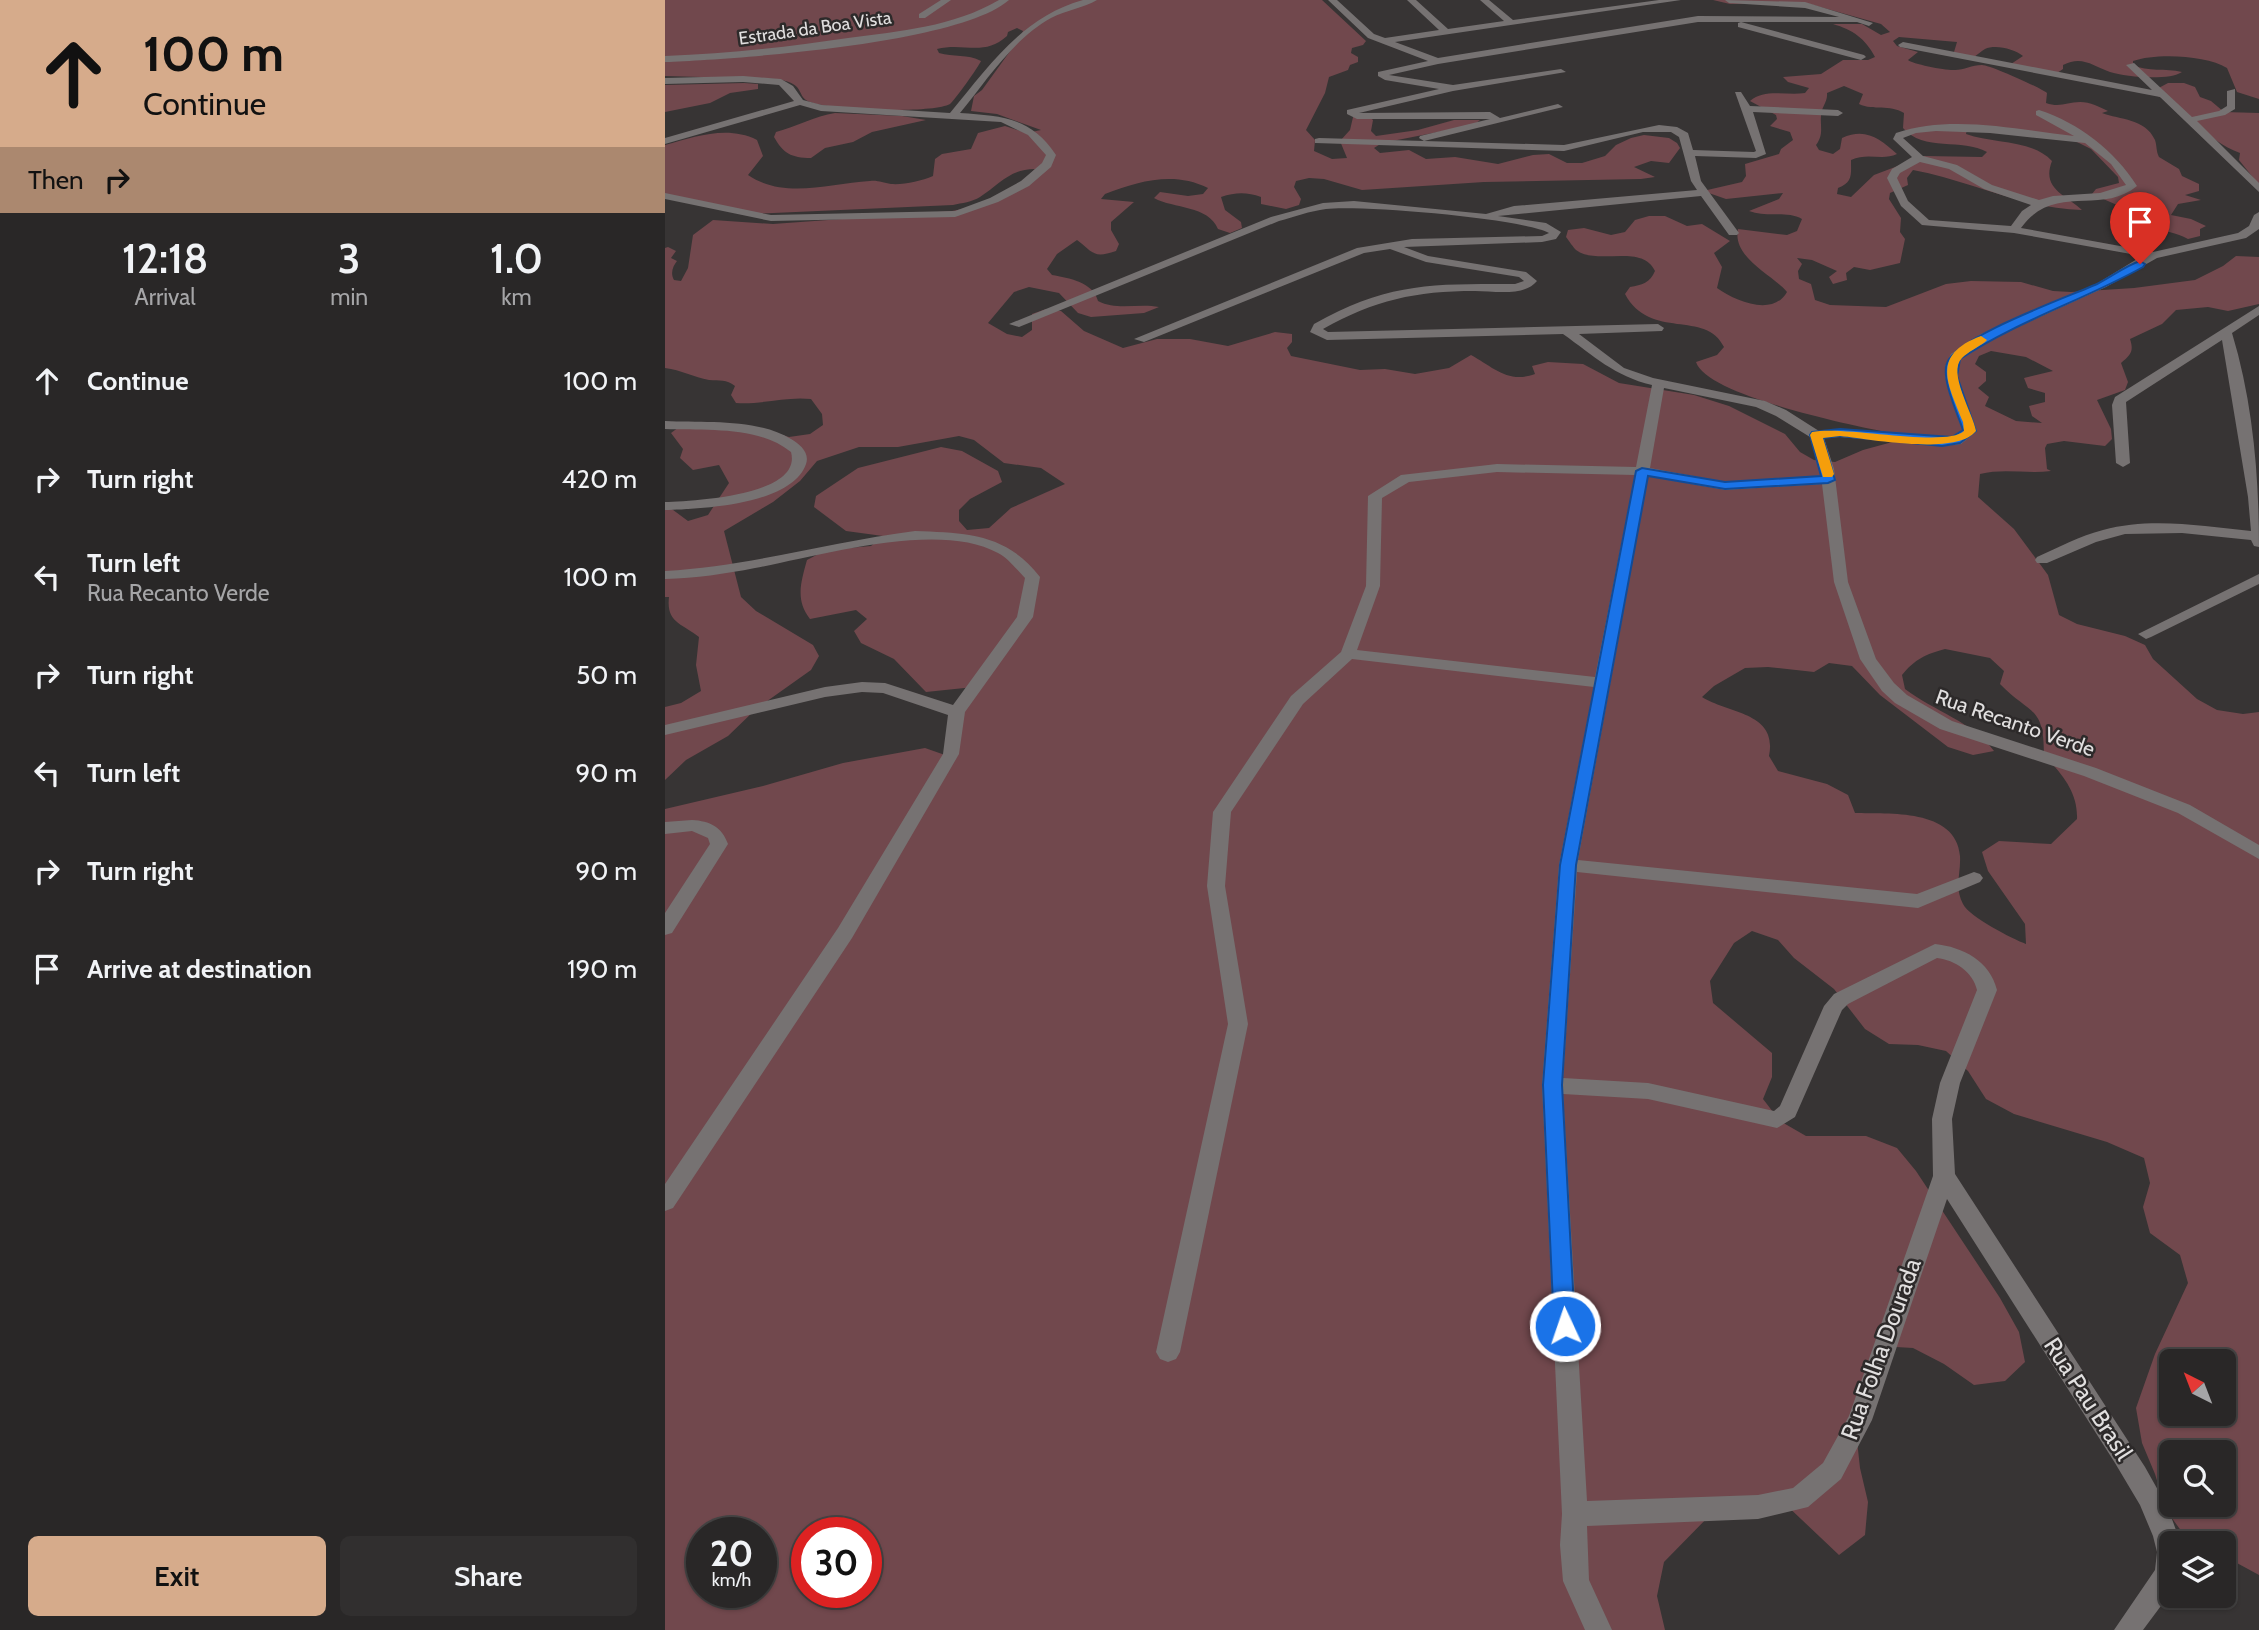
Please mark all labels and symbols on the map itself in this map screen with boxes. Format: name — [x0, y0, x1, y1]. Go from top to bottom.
street label: Estrada da Boa Vista — [737, 6, 893, 50]
pin — [2110, 192, 2170, 264]
street label: Rua Recanto Verde — [1932, 684, 2098, 762]
street label: Rua Folha Dourada — [1834, 1254, 1927, 1443]
position arrow — [1528, 1289, 1602, 1363]
street label: Rua Pau Brasil — [2038, 1332, 2139, 1466]
north arrow — [2159, 1349, 2237, 1426]
speed limit sign: 30 — [791, 1517, 882, 1608]

